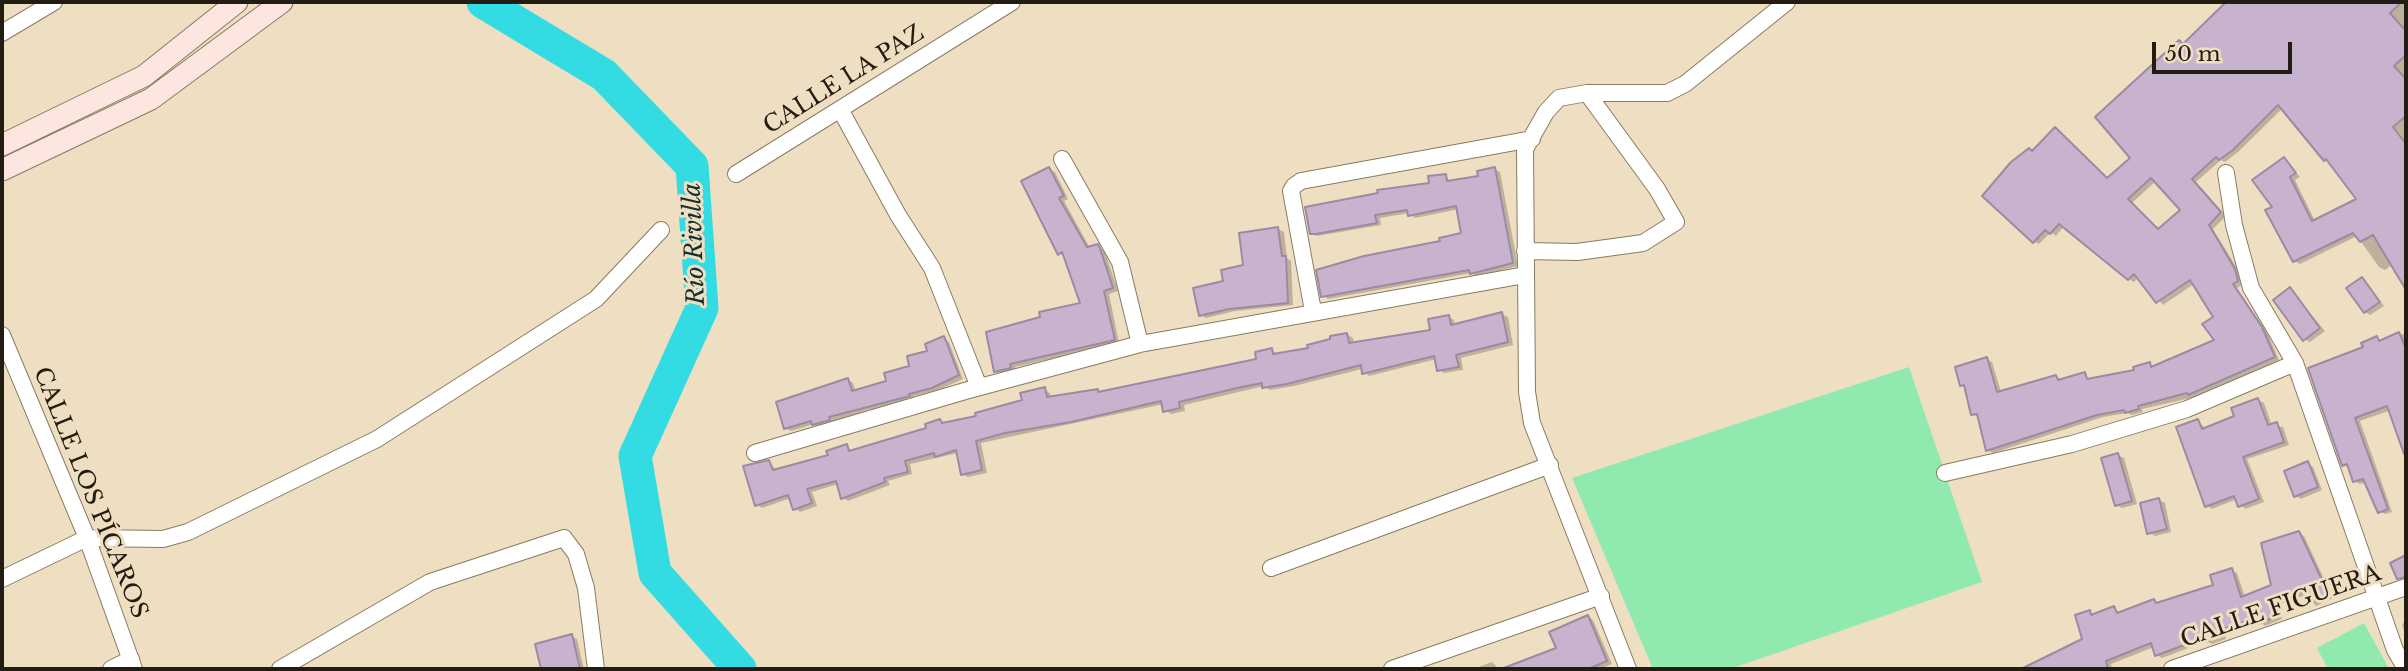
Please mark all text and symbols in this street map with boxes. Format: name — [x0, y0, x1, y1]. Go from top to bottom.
street label: CALLE LA PAZ — [759, 20, 929, 140]
scale bar — [2156, 28, 2296, 72]
text: 50 m — [2165, 41, 2220, 67]
water label: Río Rivilla — [678, 182, 712, 306]
street label: CALLE LOS PÍCAROS — [27, 363, 153, 623]
street label: CALLE FIGUERA — [2177, 560, 2385, 654]

